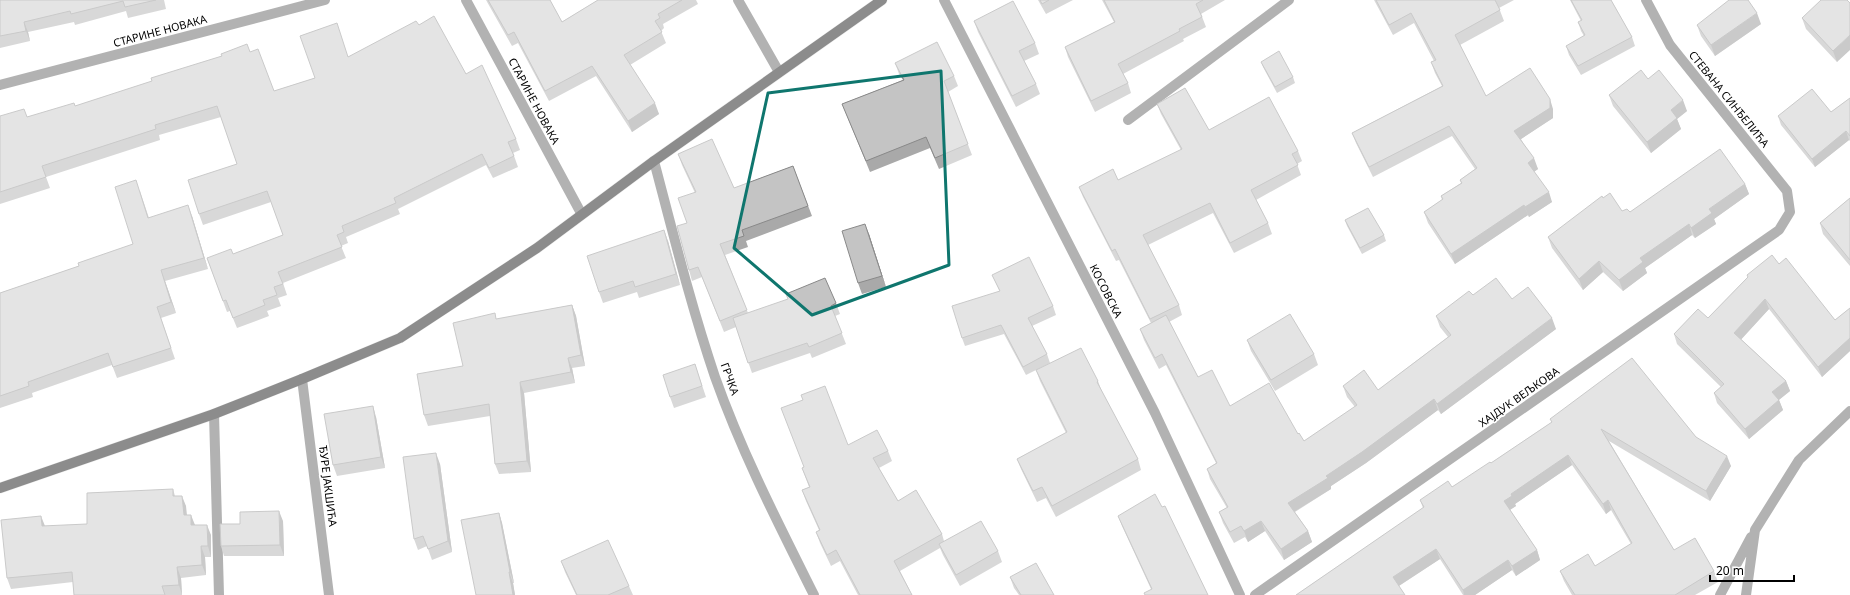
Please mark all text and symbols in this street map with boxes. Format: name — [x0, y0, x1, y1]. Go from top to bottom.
street label: СТАРИНЕ НОВАКА — [111, 11, 209, 50]
street label: СТЕВАНА СИНЂЕЛИЋА — [1686, 47, 1774, 151]
street label: СТАРИНЕ НОВАКА — [505, 55, 564, 148]
street label: КОСОВСКА — [1087, 261, 1127, 321]
street label: ГРЧКА — [718, 360, 744, 398]
street label: ХАЈДУК ВЕЉКОВА — [1475, 363, 1563, 430]
street label: ЂУРЕ ЈАКШИЋА — [316, 445, 341, 528]
scale bar — [1710, 557, 1794, 583]
text: 20 m — [1716, 562, 1744, 579]

